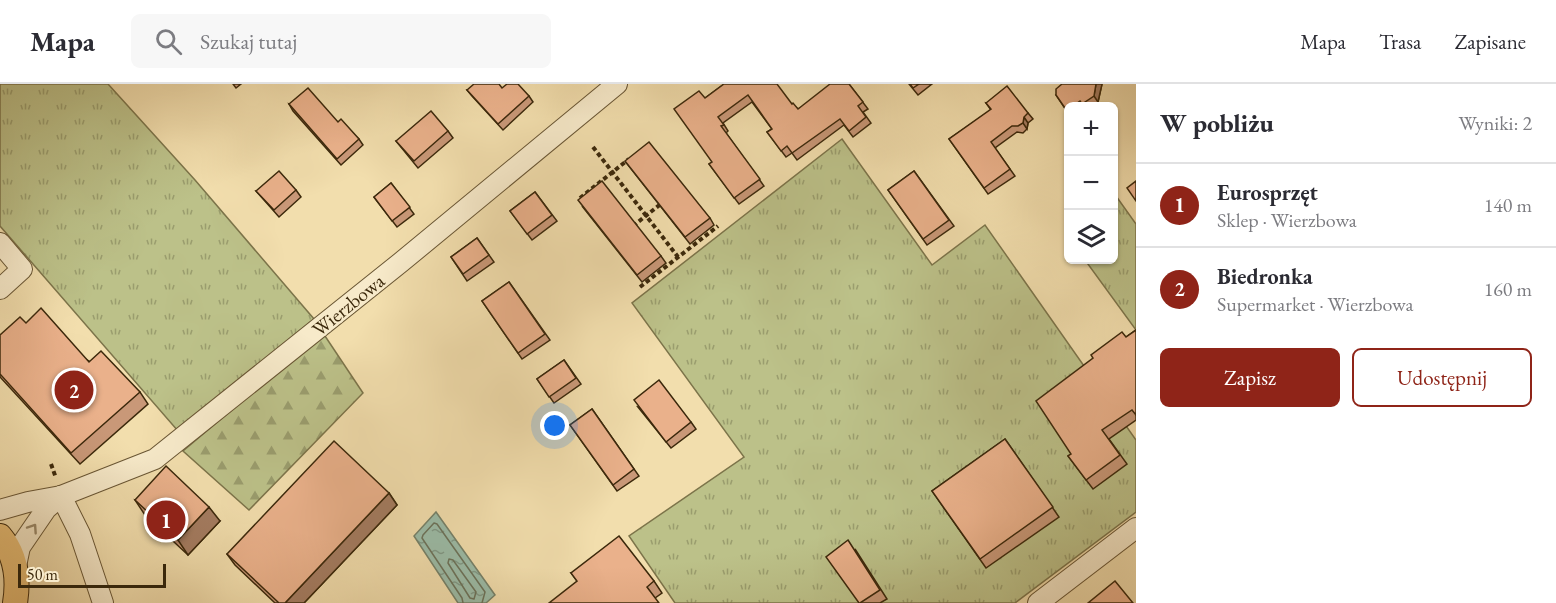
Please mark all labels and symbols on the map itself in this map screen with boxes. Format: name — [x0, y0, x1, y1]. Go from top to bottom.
street label: Wierzbowa — [306, 268, 390, 342]
pin: 2 — [54, 368, 94, 412]
your location — [540, 411, 569, 440]
pin: 1 — [146, 498, 186, 542]
one-way arrow — [26, 523, 37, 534]
scale bar — [18, 561, 166, 588]

